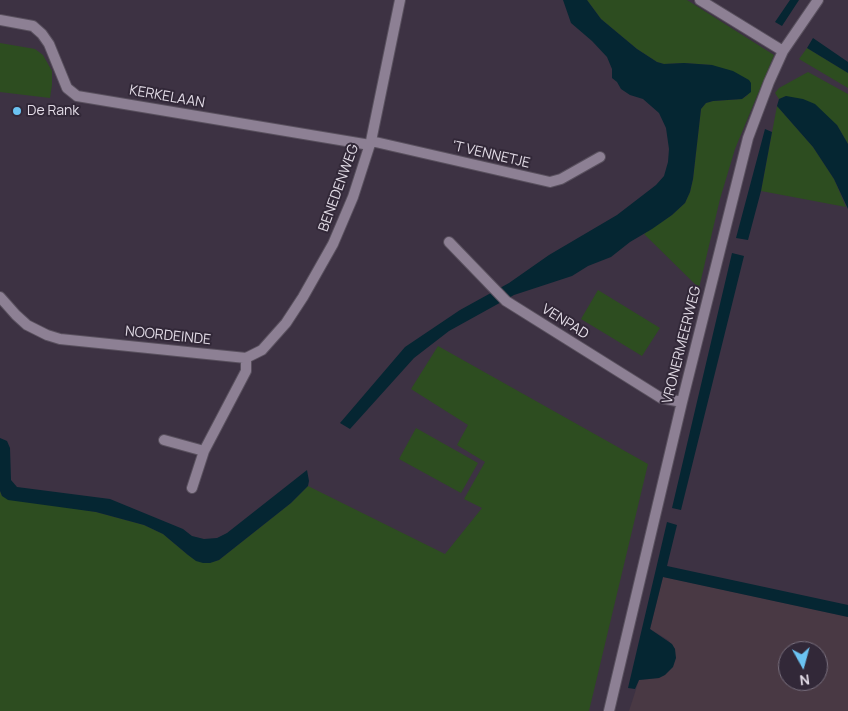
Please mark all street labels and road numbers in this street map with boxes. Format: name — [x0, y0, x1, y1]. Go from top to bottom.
street label: KERKELAAN — [128, 82, 206, 112]
street label: 'T VENNETJE — [450, 138, 532, 172]
street label: BENEDENWEG — [315, 142, 363, 234]
street label: VRONERMEERWEG — [659, 284, 705, 406]
street label: VENPAD — [538, 301, 592, 343]
street label: NOORDEINDE — [124, 323, 212, 349]

